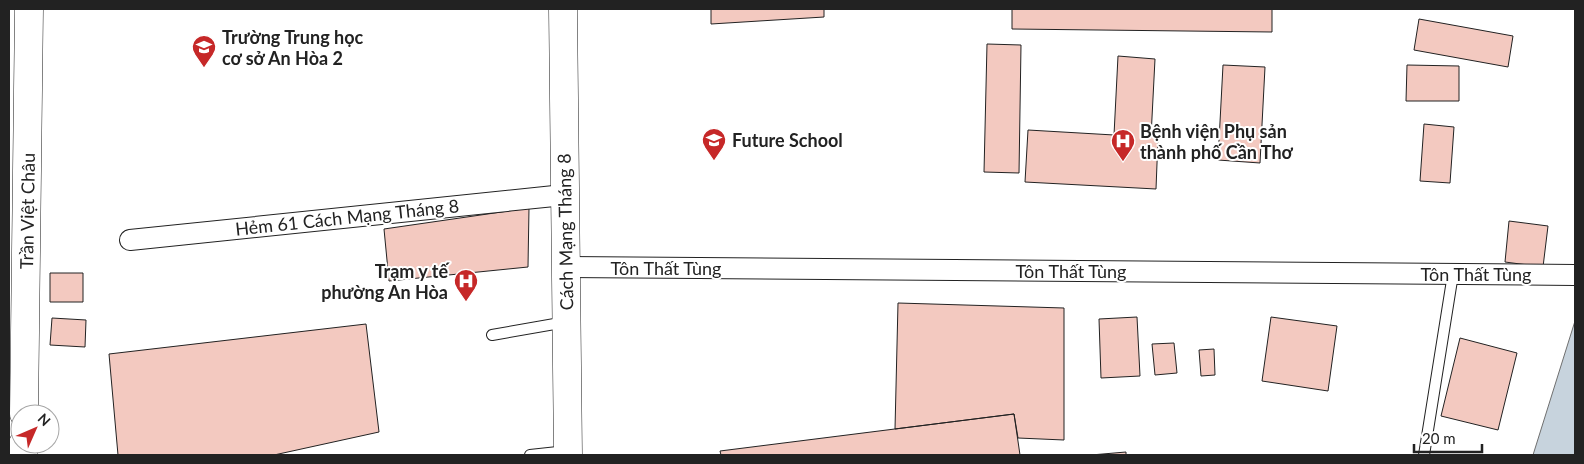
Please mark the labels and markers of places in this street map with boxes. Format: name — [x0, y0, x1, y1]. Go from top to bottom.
place label: Trường Trung học cơ sở An Hòa 2 — [222, 26, 364, 69]
school or university icon: Trường Trung học cơ sở An Hòa 2 — [191, 34, 217, 68]
place label: Bệnh viện Phụ sản thành phố Cần Thơ — [1140, 120, 1294, 163]
school or university icon: Future School — [701, 127, 727, 161]
hospital icon: Bệnh viện Phụ sản thành phố Cần Thơ — [1110, 128, 1136, 162]
place label: Future School — [732, 129, 843, 151]
place label: Trạm y tế phường An Hòa — [321, 260, 450, 303]
hospital icon: Trạm y tế phường An Hòa — [453, 268, 479, 302]

